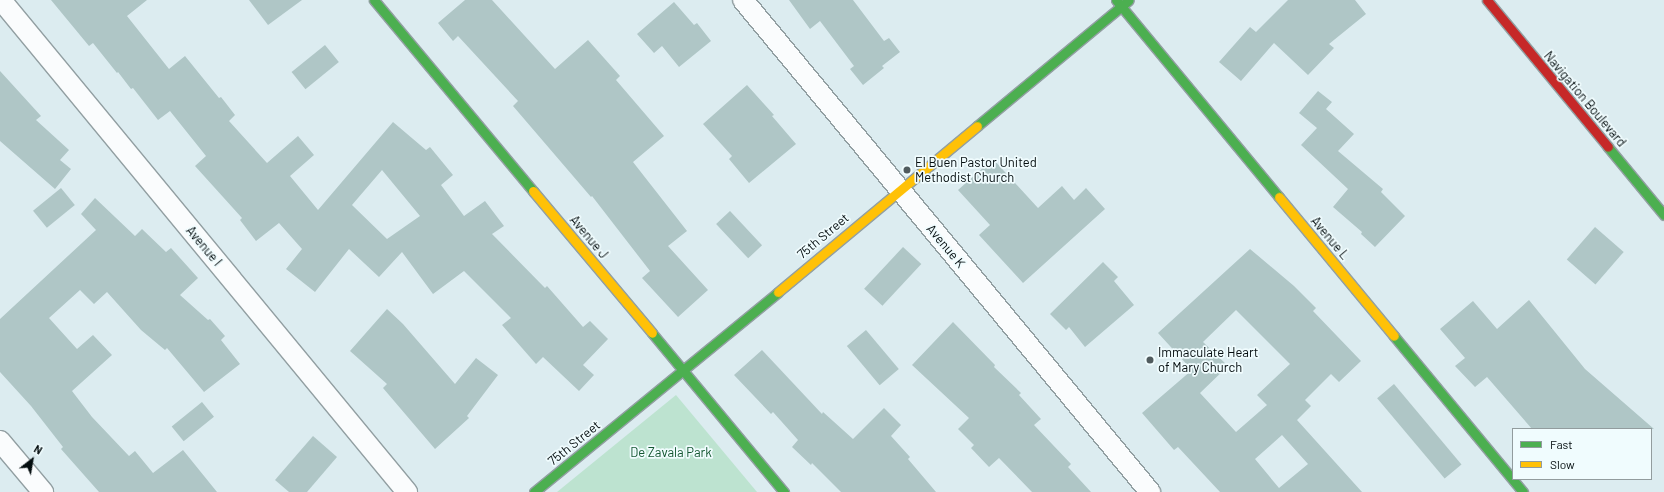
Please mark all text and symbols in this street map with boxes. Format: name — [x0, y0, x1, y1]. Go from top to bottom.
street label: Navigation Boulevard — [1541, 48, 1629, 150]
place label: El Buen Pastor United Methodist Church — [915, 155, 1037, 186]
marker: El Buen Pastor United Methodist Church — [902, 165, 912, 175]
street label: 75th Street — [794, 210, 852, 262]
street label: Avenue J — [567, 212, 611, 262]
street label: Avenue L — [1308, 213, 1352, 263]
street label: Avenue K — [923, 221, 969, 271]
street label: Avenue I — [183, 223, 225, 269]
place label: Immaculate Heart of Mary Church — [1158, 345, 1259, 376]
marker: Immaculate Heart of Mary Church — [1145, 355, 1155, 365]
street label: 75th Street — [545, 417, 603, 469]
legend — [1512, 428, 1652, 480]
text: Fast — [1550, 437, 1573, 451]
north arrow — [12, 440, 52, 480]
text: N — [32, 442, 45, 457]
park label: De Zavala Park — [630, 444, 712, 460]
text: Slow — [1550, 457, 1575, 471]

